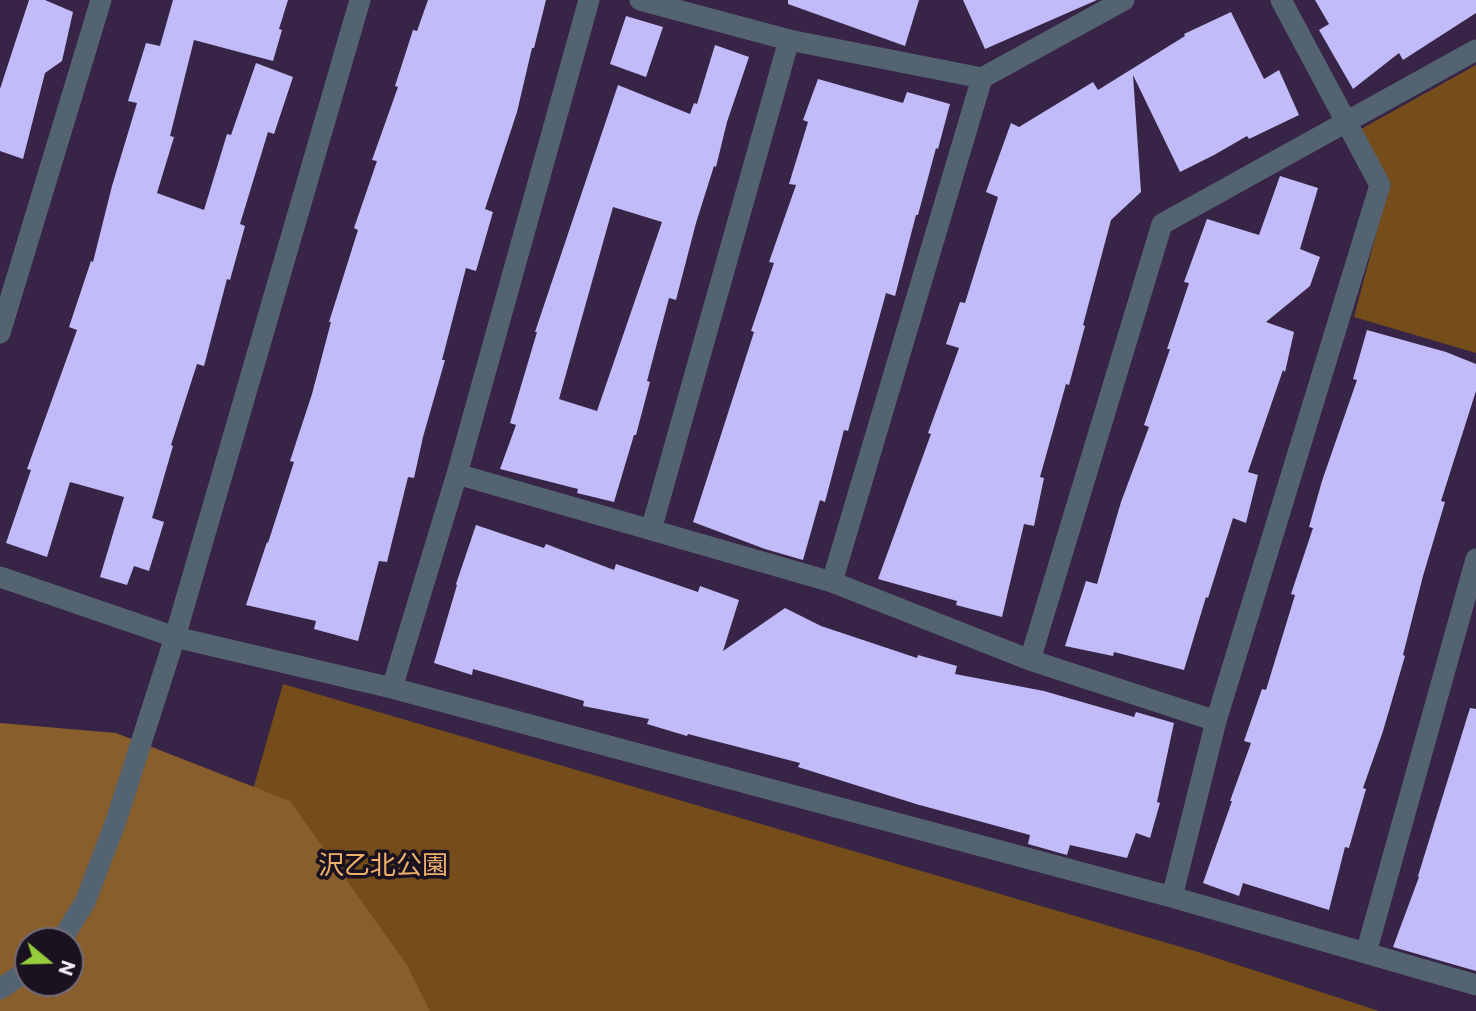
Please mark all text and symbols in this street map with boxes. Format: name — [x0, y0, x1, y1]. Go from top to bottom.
park label: 沢乙北公園 — [318, 849, 448, 881]
north arrow — [14, 927, 84, 997]
text: N — [54, 958, 81, 979]

